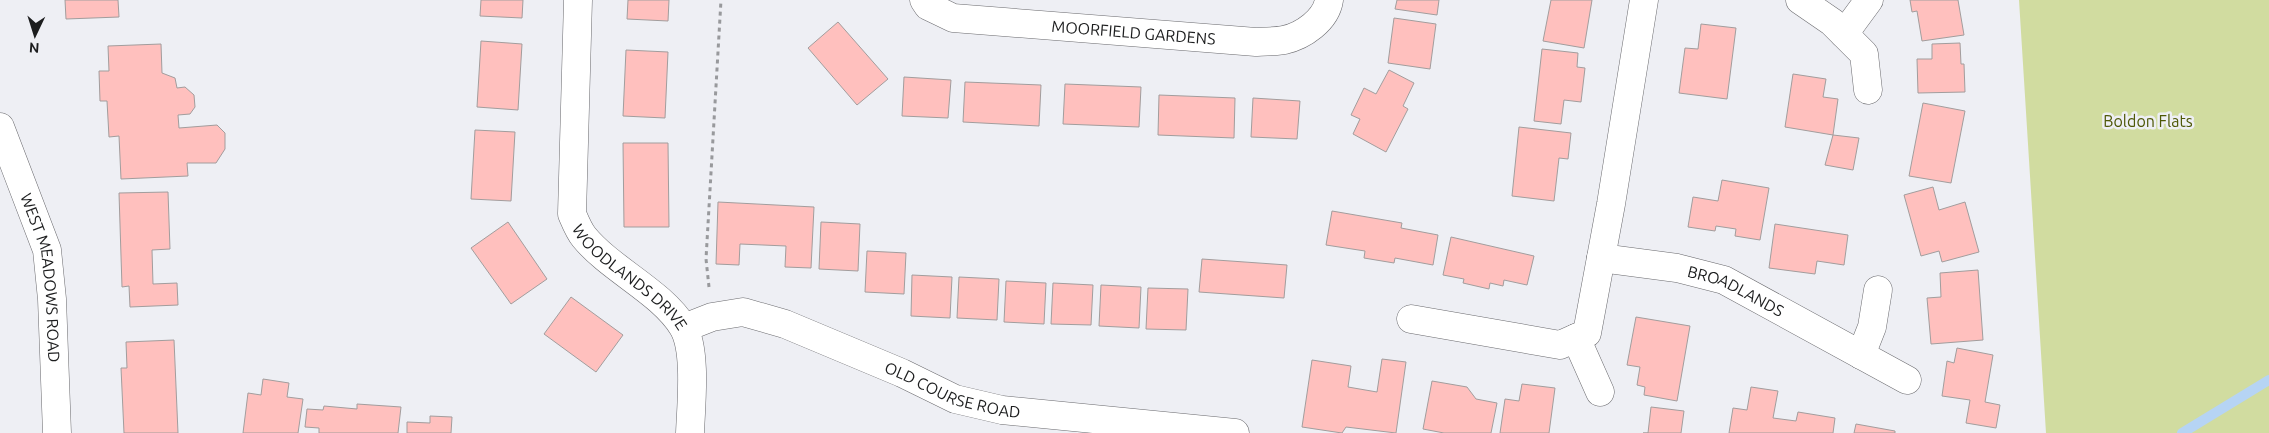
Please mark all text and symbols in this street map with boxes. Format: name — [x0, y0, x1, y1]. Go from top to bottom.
north arrow — [10, 10, 60, 60]
street label: MOORFIELD GARDENS — [1051, 17, 1216, 48]
text: N — [28, 40, 40, 56]
park label: Boldon Flats — [2103, 112, 2193, 130]
street label: WEST MEADOWS ROAD — [17, 191, 63, 363]
street label: WOODLANDS DRIVE — [569, 221, 691, 333]
street label: BROADLANDS — [1686, 262, 1787, 320]
street label: OLD COURSE ROAD — [882, 358, 1021, 421]

